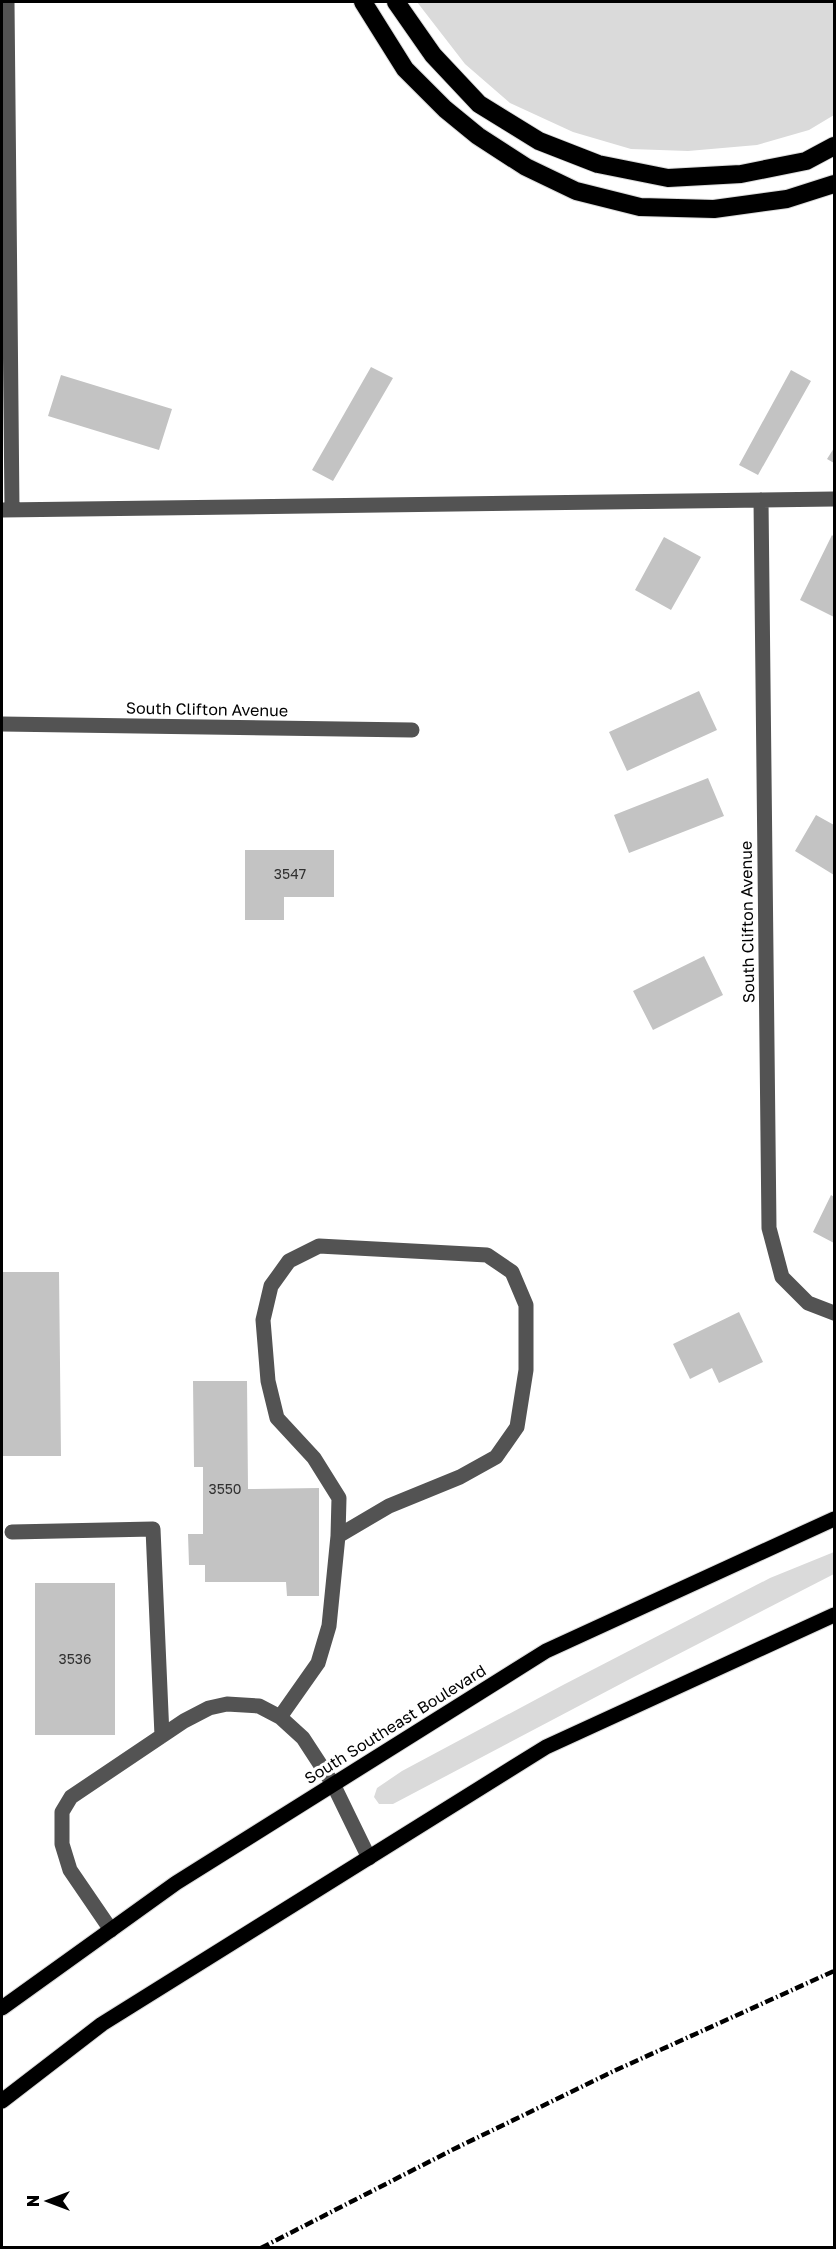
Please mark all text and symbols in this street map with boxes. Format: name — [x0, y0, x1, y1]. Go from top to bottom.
street label: South Clifton Avenue — [126, 698, 288, 720]
street label: South Clifton Avenue — [736, 841, 758, 1003]
house number: 3547 — [274, 865, 306, 882]
house number: 3550 — [208, 1480, 242, 1497]
house number: 3536 — [59, 1650, 91, 1667]
street label: South Southeast Boulevard — [301, 1660, 489, 1788]
north arrow — [18, 2171, 78, 2231]
text: N — [23, 2195, 43, 2207]

